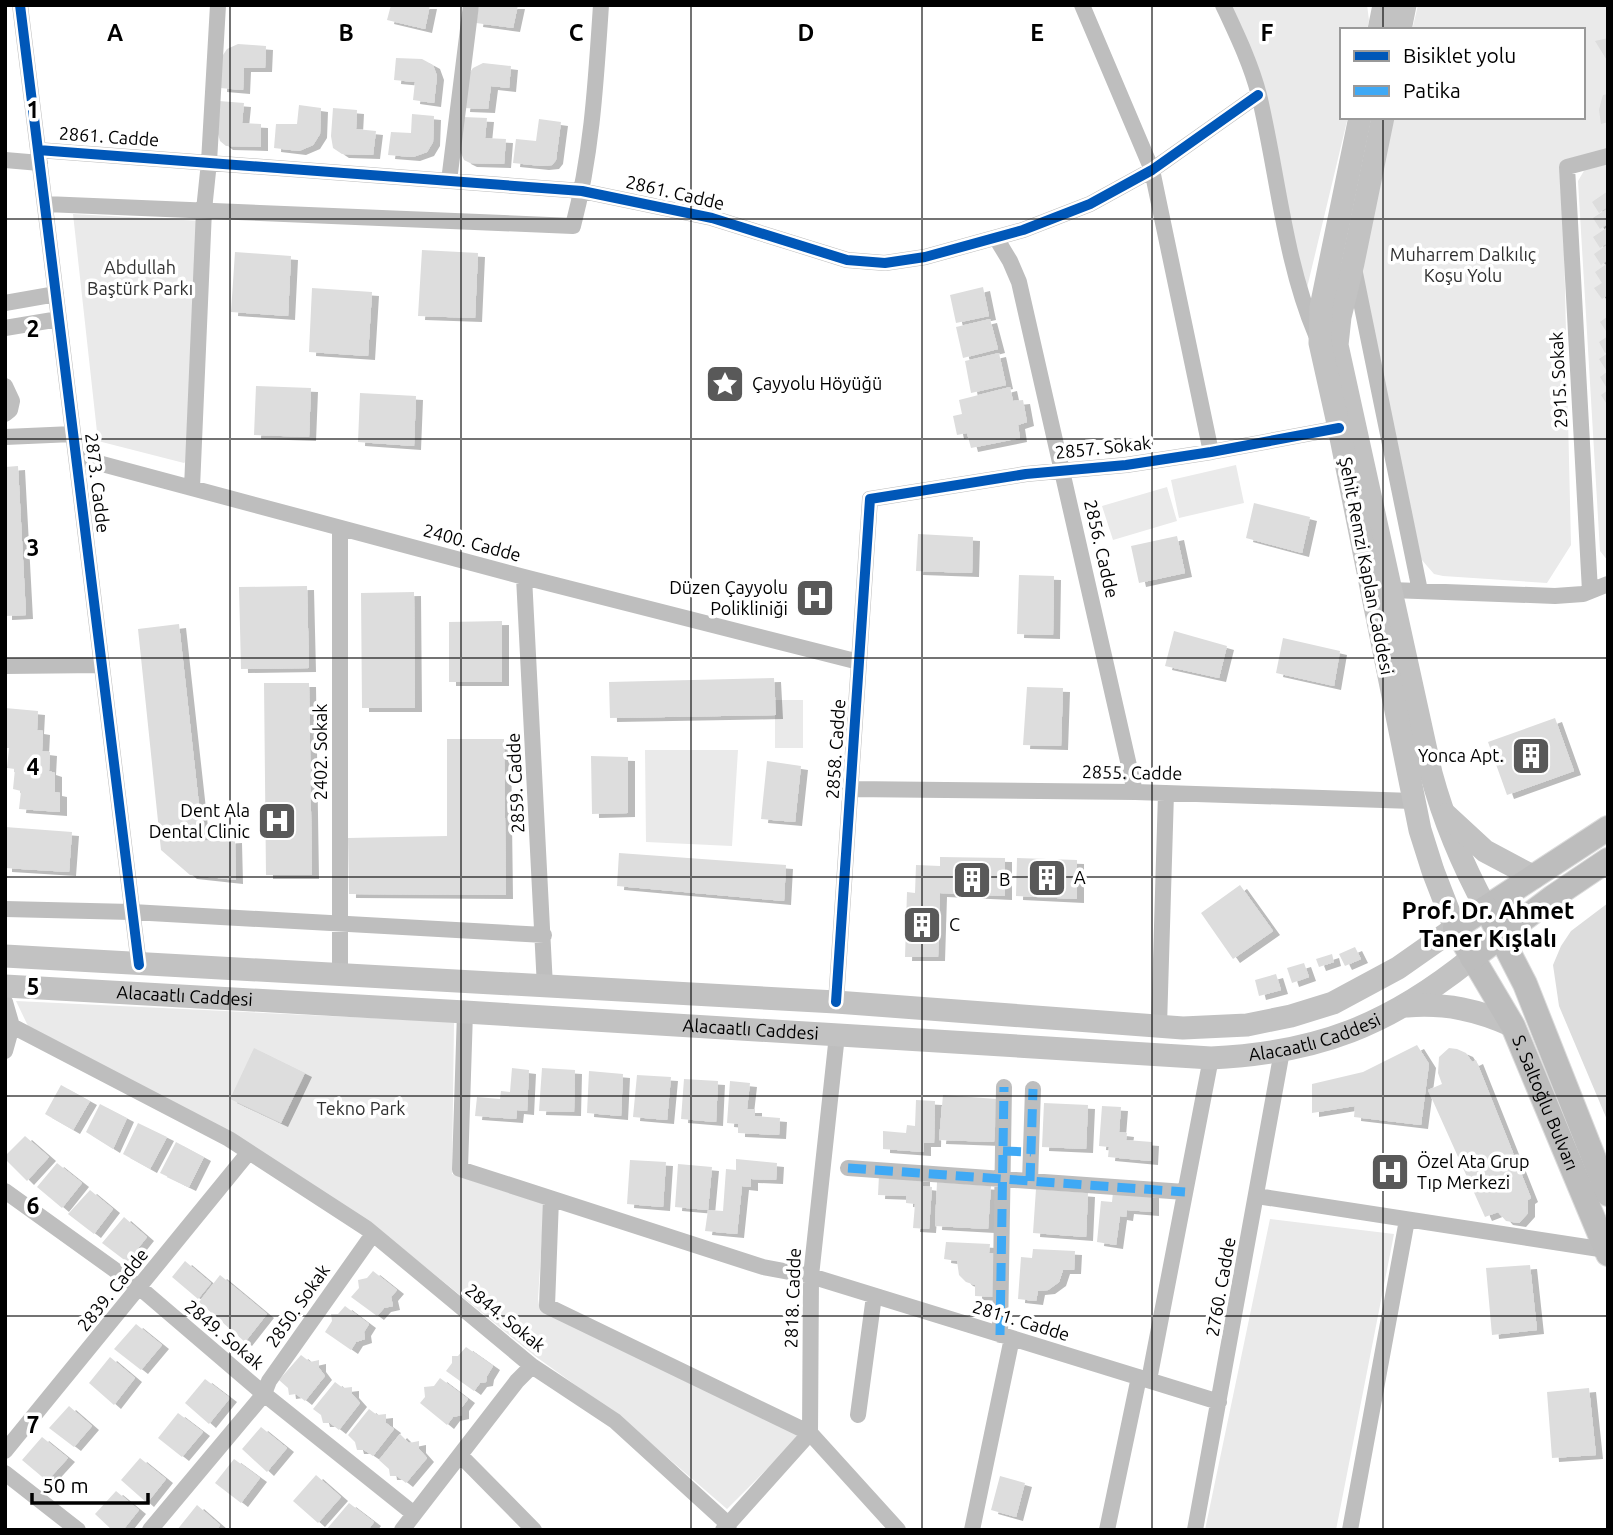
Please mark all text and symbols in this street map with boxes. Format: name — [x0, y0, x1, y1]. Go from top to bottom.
text: A — [107, 20, 123, 45]
text: B — [338, 20, 354, 45]
text: C — [569, 20, 584, 45]
text: D — [798, 20, 814, 45]
text: E — [1030, 20, 1044, 45]
text: F — [1261, 20, 1274, 45]
legend — [1340, 28, 1585, 119]
text: Bisiklet yolu — [1403, 43, 1516, 67]
text: Patika — [1403, 78, 1461, 102]
text: 1 — [27, 97, 39, 122]
street label: 2861. Cadde — [58, 123, 160, 149]
street label: 2861. Cadde — [624, 171, 726, 213]
park label: Muharrem Dalkılıç Koşu Yolu — [1390, 244, 1536, 285]
park label: Abdullah Baştürk Parkı — [87, 257, 193, 298]
text: 2 — [27, 316, 39, 341]
street label: 2915. Sokak — [1545, 331, 1571, 429]
place icon: Çayyolu Höyüğü — [704, 363, 746, 405]
place label: Çayyolu Höyüğü — [752, 373, 882, 393]
street label: 2873. Cadde — [82, 432, 114, 534]
street label: 2857. Sokak — [1054, 432, 1152, 462]
street label: Şehit Remzi Kaplan Caddesi — [1336, 455, 1398, 676]
street label: 2856. Cadde — [1081, 498, 1123, 600]
street label: 2400. Cadde — [421, 519, 523, 565]
text: 3 — [27, 535, 39, 560]
place label: Düzen Çayyolu Polikliniği — [669, 577, 788, 618]
hospital icon: Düzen Çayyolu Polikliniği — [794, 577, 836, 619]
street label: 2858. Cadde — [822, 698, 848, 800]
street label: 2402. Sokak — [310, 704, 330, 800]
street label: 2859. Cadde — [502, 732, 528, 834]
building icon: Yonca Apt. — [1510, 735, 1552, 777]
place label: Yonca Apt. — [1418, 745, 1504, 765]
text: 4 — [27, 754, 40, 779]
street label: 2855. Cadde — [1082, 761, 1182, 783]
place label: Dent Ala Dental Clinic — [149, 800, 250, 841]
hospital icon: Dent Ala Dental Clinic — [256, 800, 298, 842]
building icon: A — [1026, 857, 1068, 899]
building icon: B — [951, 859, 993, 901]
place label: A — [1074, 867, 1086, 887]
place label: B — [999, 869, 1010, 889]
district label: Prof. Dr. Ahmet Taner Kışlalı — [1402, 897, 1574, 952]
building icon: C — [901, 904, 943, 946]
place label: C — [949, 914, 960, 934]
text: 5 — [27, 974, 39, 999]
street label: Alacaatlı Caddesi — [116, 981, 253, 1009]
street label: Alacaatlı Caddesi — [1247, 1009, 1383, 1064]
street label: Alacaatlı Caddesi — [682, 1014, 819, 1043]
street label: S. Saltoğlu Bulvarı — [1509, 1032, 1583, 1173]
park label: Tekno Park — [317, 1098, 405, 1118]
hospital icon: Özel Ata Grup Tıp Merkezi — [1369, 1151, 1411, 1193]
place label: Özel Ata Grup Tıp Merkezi — [1417, 1151, 1530, 1192]
text: 6 — [27, 1193, 40, 1218]
street label: 2760. Cadde — [1201, 1236, 1239, 1338]
street label: 2839. Cadde — [73, 1244, 152, 1335]
street label: 2818. Cadde — [780, 1247, 804, 1349]
street label: 2850. Sokak — [261, 1260, 333, 1351]
street label: 2844. Sokak — [462, 1279, 549, 1355]
street label: 2849. Sokak — [181, 1296, 268, 1373]
street label: 2811. Cadde — [970, 1296, 1072, 1344]
text: 7 — [27, 1412, 39, 1437]
scale bar — [32, 1462, 147, 1506]
text: 50 m — [42, 1473, 89, 1497]

